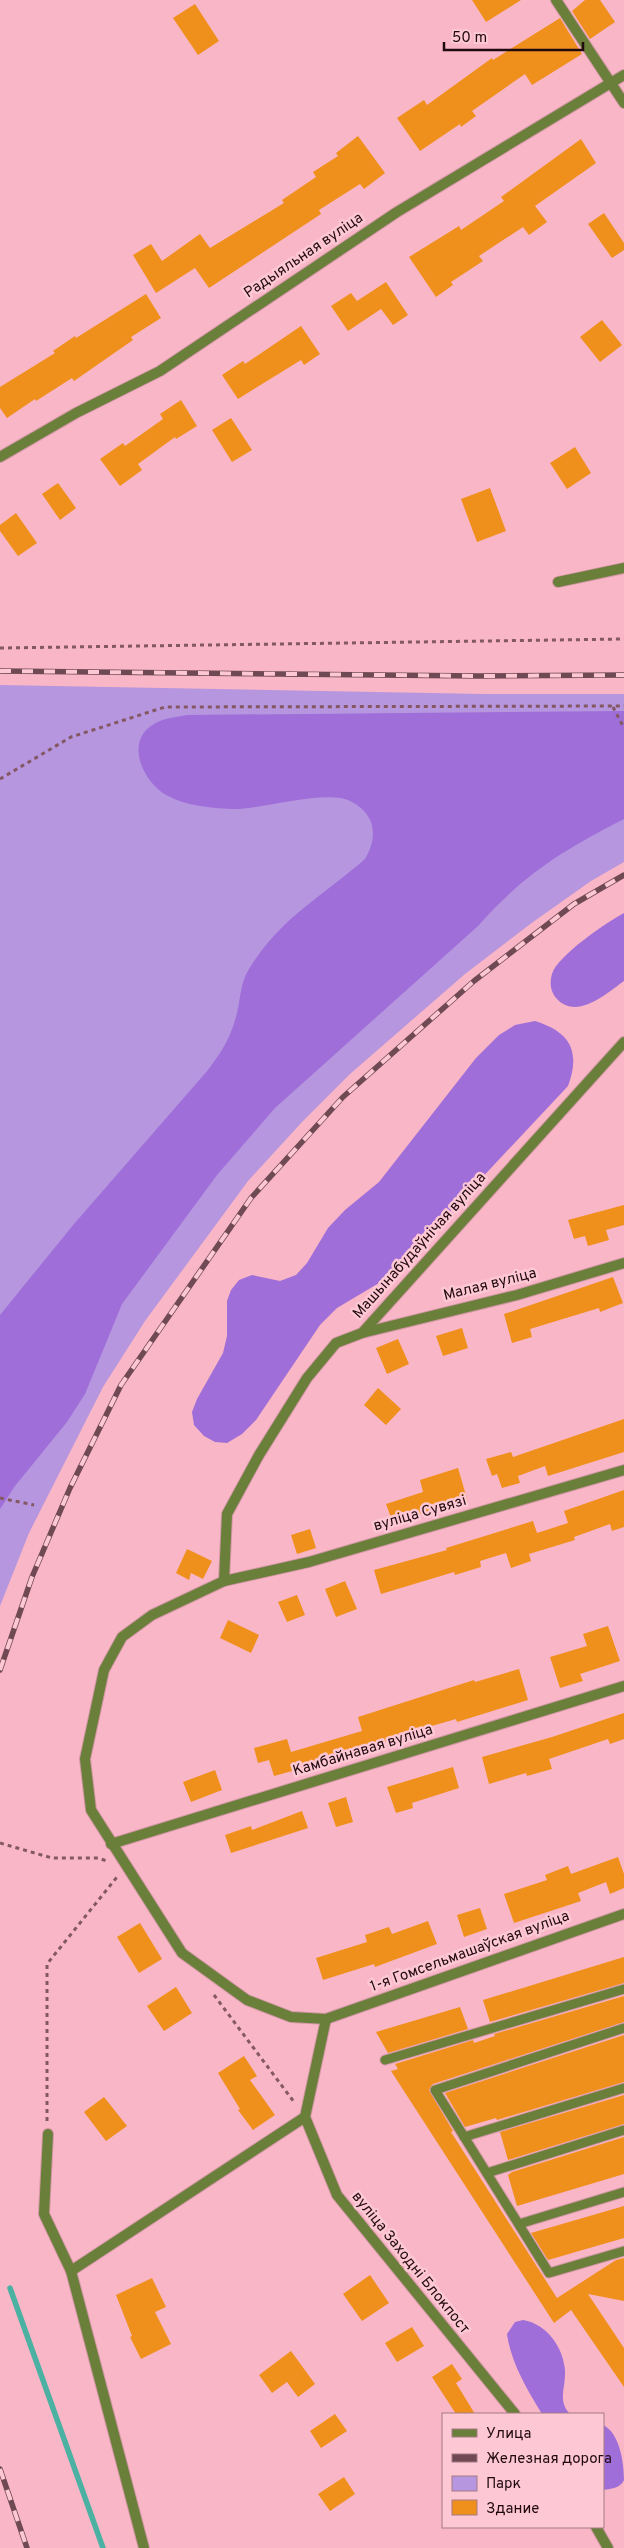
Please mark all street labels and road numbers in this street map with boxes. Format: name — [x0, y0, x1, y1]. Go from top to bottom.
street label: Радыяльная вуліца — [241, 209, 367, 303]
street label: Машынабудаўнічая вуліца — [349, 1169, 491, 1323]
street label: Малая вуліца — [442, 1264, 538, 1306]
street label: вуліца Сувязі — [371, 1492, 469, 1536]
street label: Камбайнавая вуліца — [291, 1721, 435, 1781]
street label: 1-я Гомсельмашаўская вуліца — [368, 1907, 572, 1997]
street label: вуліца Заходні Блокпост — [347, 2188, 473, 2338]

